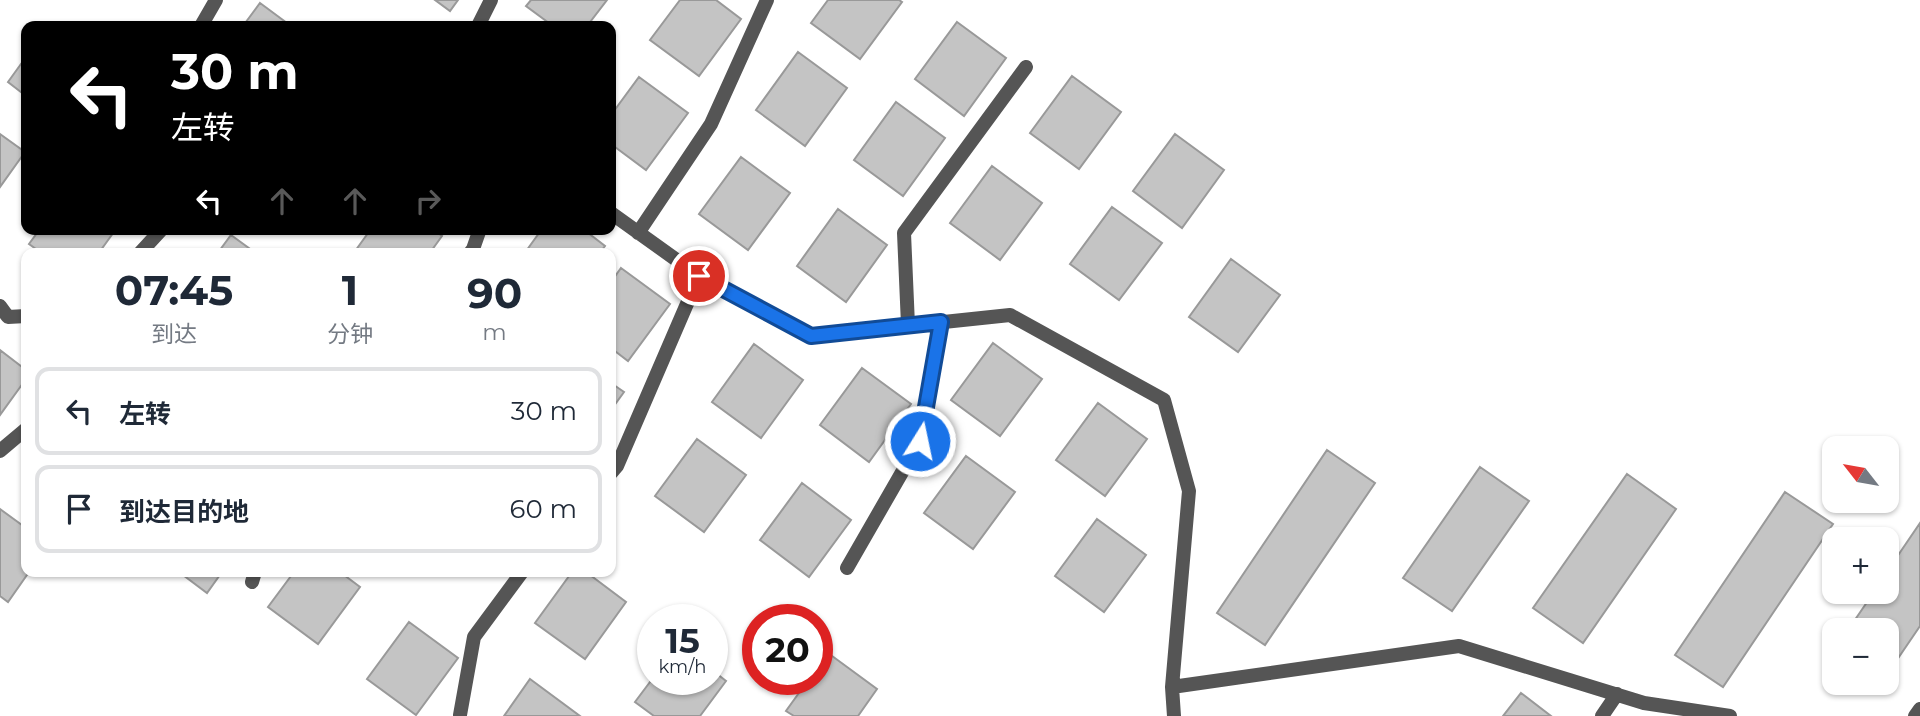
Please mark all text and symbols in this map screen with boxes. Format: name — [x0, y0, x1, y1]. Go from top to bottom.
text: 30 m — [171, 42, 299, 101]
icon: left — [56, 49, 147, 140]
text: 左转 — [171, 108, 235, 147]
icon: left — [190, 182, 228, 220]
icon: ahead — [263, 182, 301, 220]
icon: ahead — [336, 182, 374, 220]
icon: right — [409, 182, 447, 220]
pin — [669, 246, 729, 306]
icon: arrive — [680, 257, 718, 295]
text: 07:45 — [115, 264, 233, 316]
text: 1 — [342, 264, 358, 316]
text: 90 — [467, 267, 522, 319]
text: m — [482, 318, 507, 346]
text: 到达 — [151, 320, 197, 348]
text: 分钟 — [327, 320, 373, 348]
icon: left — [60, 392, 98, 430]
text: 30 m — [511, 395, 577, 427]
text: 左转 — [119, 398, 171, 430]
position arrow — [883, 404, 957, 478]
north arrow — [1822, 436, 1899, 513]
map controls — [1822, 436, 1899, 695]
icon: arrive — [60, 490, 98, 528]
text: 60 m — [510, 493, 577, 525]
text: 到达目的地 — [119, 496, 249, 528]
button: + — [1822, 527, 1899, 604]
speed limit sign: 20 — [742, 604, 833, 695]
button: − — [1822, 618, 1899, 695]
text: 15 — [665, 619, 700, 662]
text: km/h — [658, 656, 707, 678]

